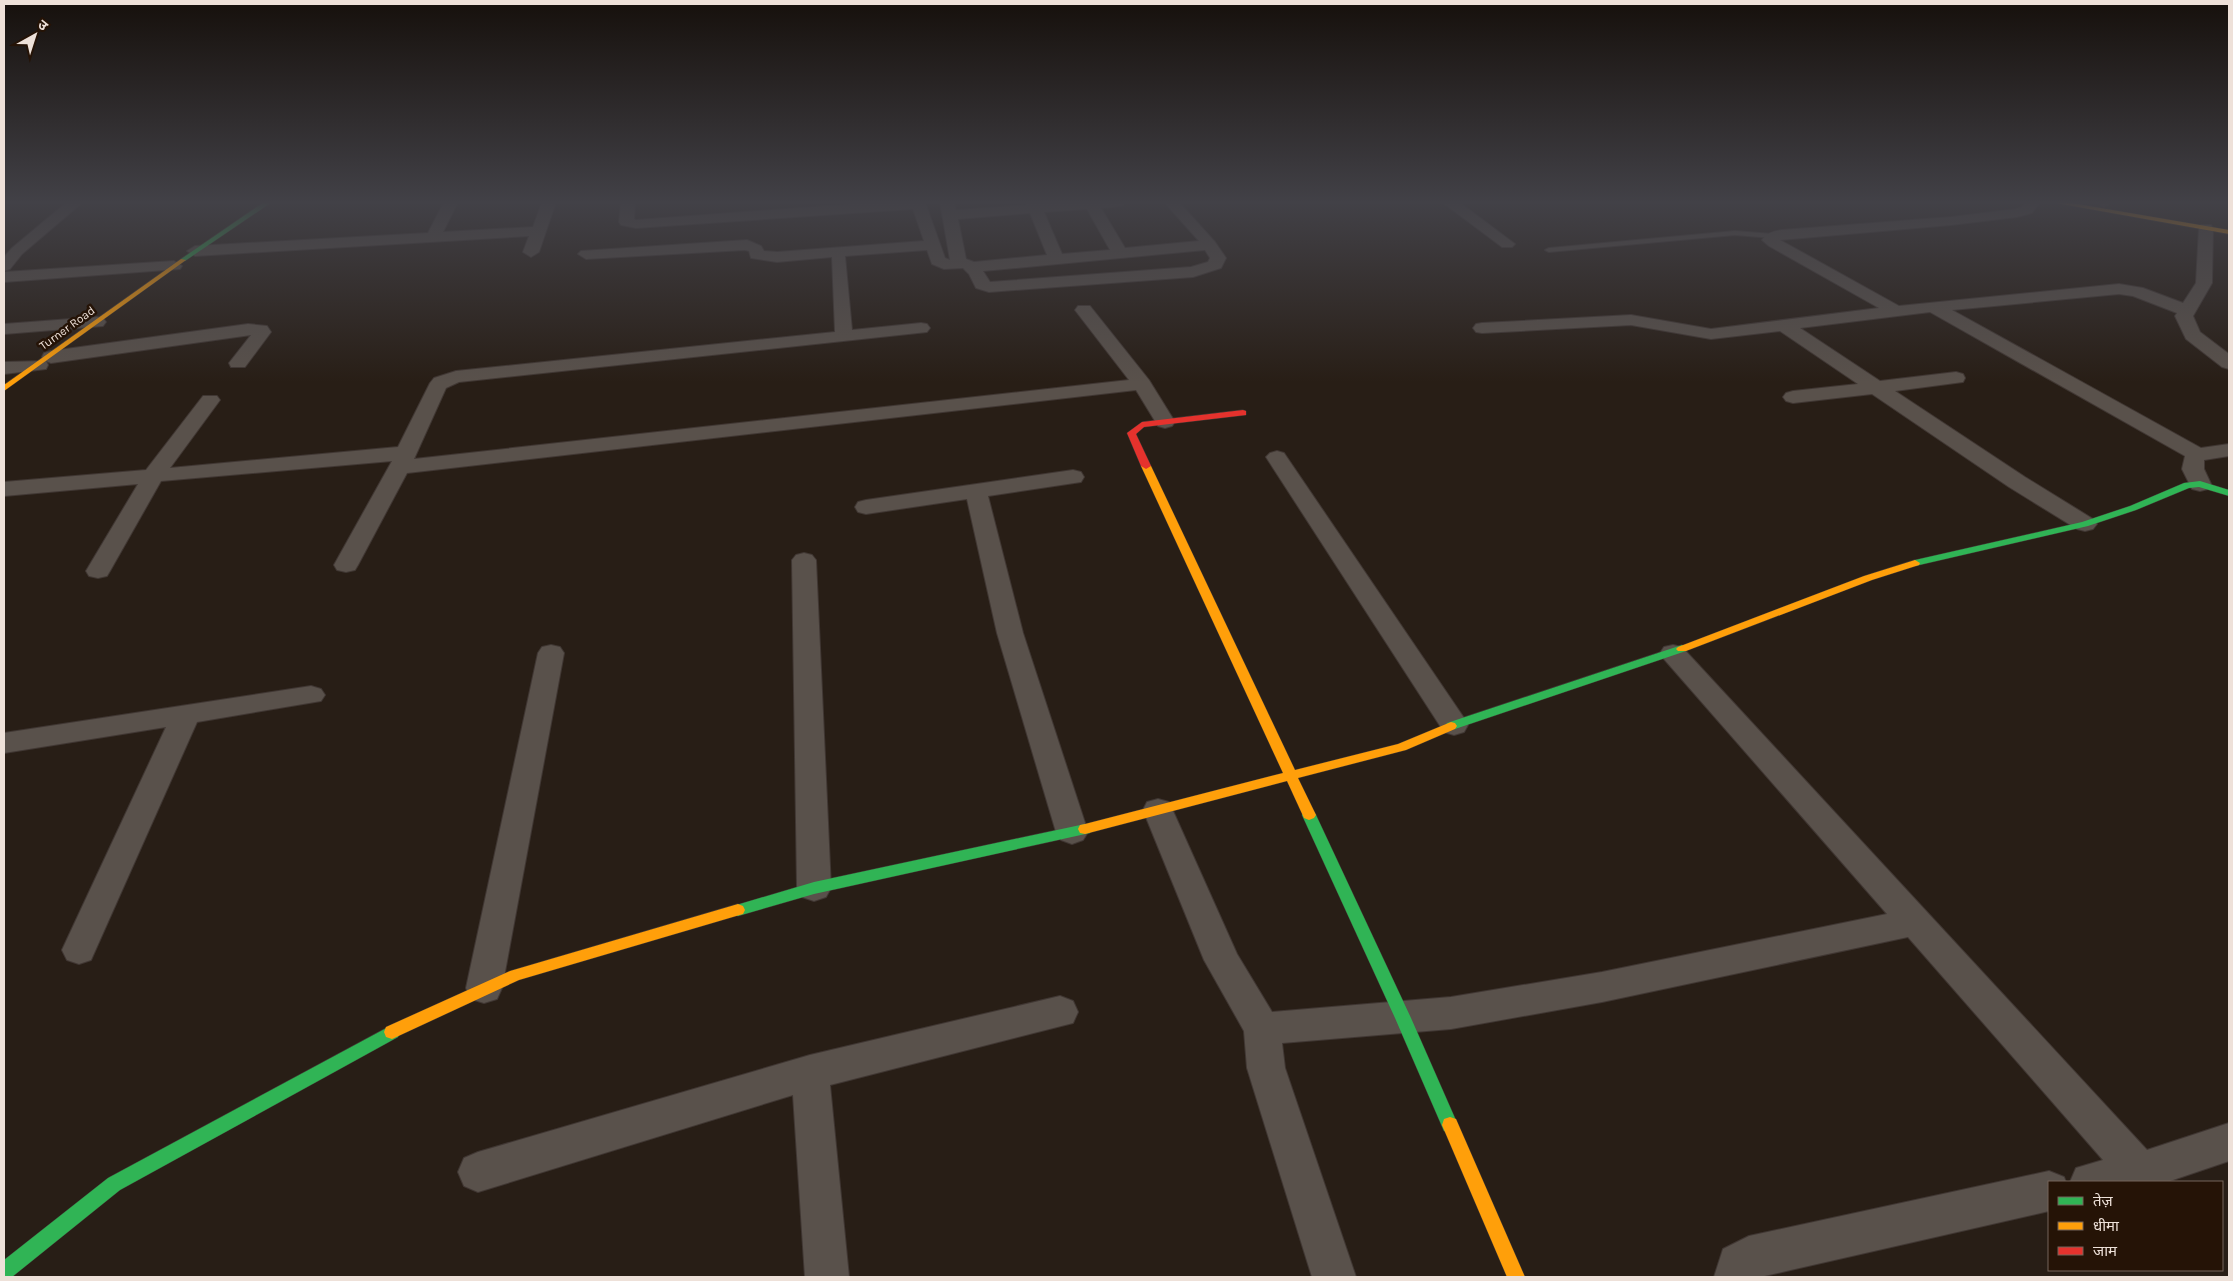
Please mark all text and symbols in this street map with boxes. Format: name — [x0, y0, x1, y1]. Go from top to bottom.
north arrow — [10, 10, 60, 60]
text: उ — [34, 16, 52, 35]
street label: Turner Road — [37, 303, 97, 353]
legend — [2048, 1181, 2223, 1271]
text: तेज़ — [2093, 1192, 2114, 1210]
text: धीमा — [2093, 1217, 2120, 1235]
text: जाम — [2093, 1242, 2118, 1260]

